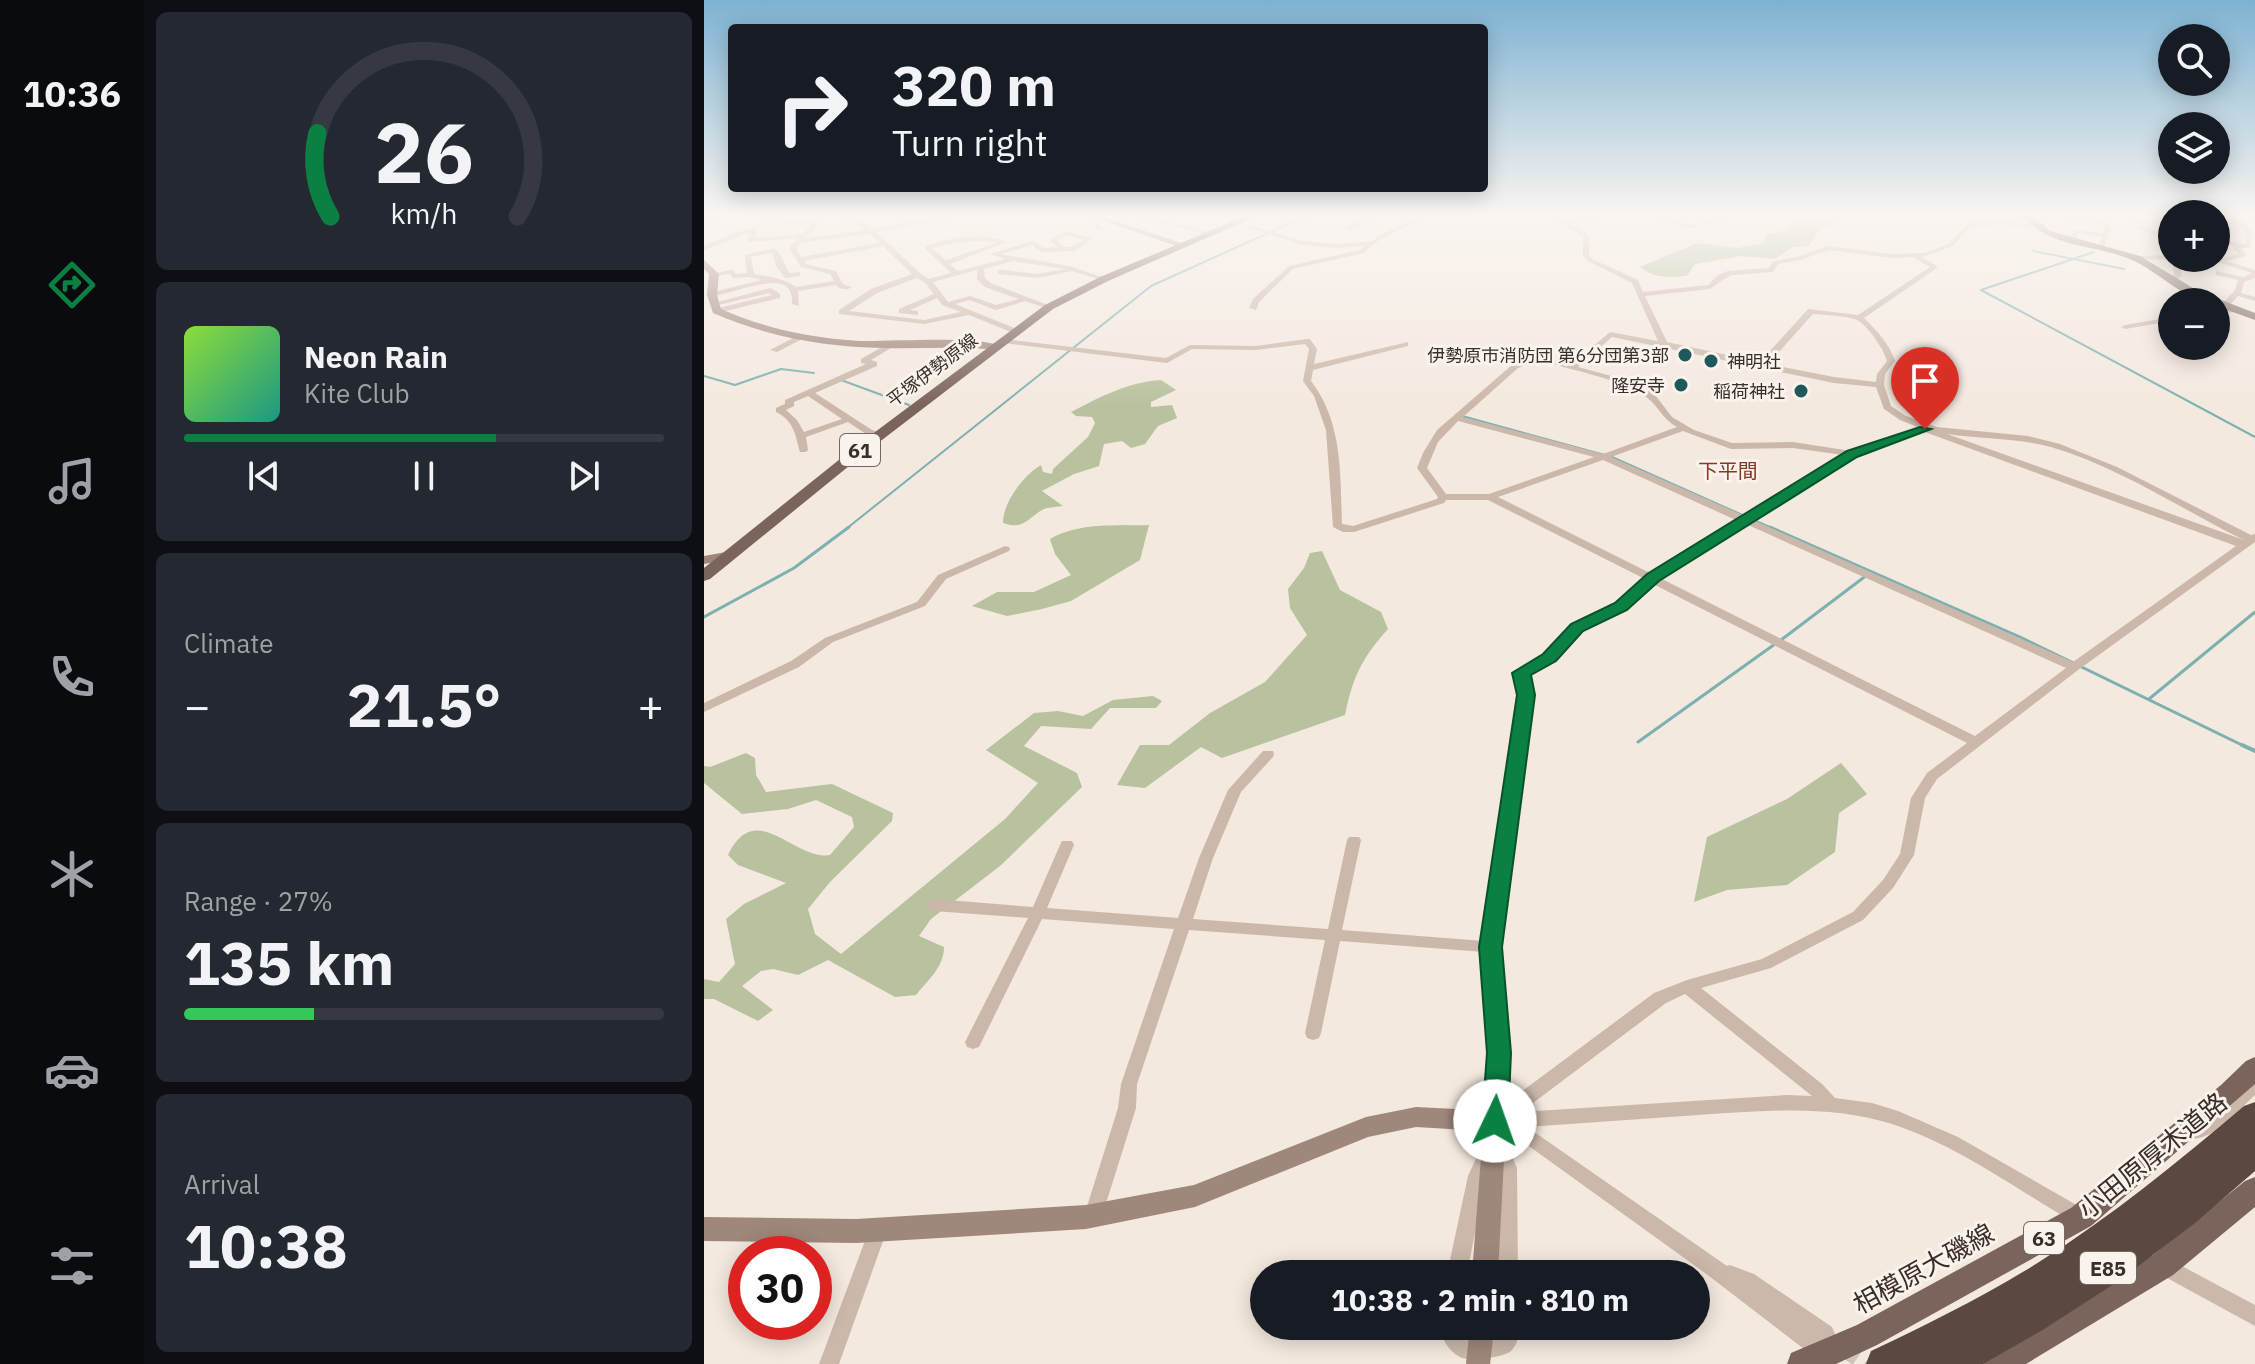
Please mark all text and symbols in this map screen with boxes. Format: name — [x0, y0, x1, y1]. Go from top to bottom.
map controls — [2158, 24, 2230, 360]
button: search — [2158, 24, 2230, 96]
text: 320 m — [892, 49, 1056, 121]
icon: right — [760, 56, 864, 160]
text: 10:36 — [23, 70, 121, 117]
text: 26 — [374, 98, 474, 206]
button: layers — [2158, 112, 2230, 184]
text: Turn right — [892, 119, 1048, 166]
text: km/h — [390, 195, 458, 232]
button: + — [2158, 200, 2230, 272]
icon: directions — [44, 257, 100, 313]
button: − — [2158, 288, 2230, 360]
street label: 平塚伊勢原線 — [882, 328, 982, 412]
text: Neon Rain — [304, 337, 448, 376]
place label: 伊勢原市消防団 第6分団第3部 — [1427, 344, 1669, 367]
marker: 伊勢原市消防団 第6分団第3部 — [1676, 346, 1694, 364]
pin — [1891, 347, 1959, 429]
place label: 神明社 — [1727, 350, 1781, 373]
marker: 神明社 — [1702, 352, 1720, 370]
icon: arrive — [1903, 359, 1947, 403]
place label: 隆安寺 — [1611, 374, 1665, 397]
text: Kite Club — [304, 376, 409, 410]
marker: 隆安寺 — [1672, 376, 1690, 394]
place label: 稲荷神社 — [1713, 380, 1785, 403]
marker: 稲荷神社 — [1792, 382, 1810, 400]
road number: 61 — [840, 434, 880, 466]
icon: music — [44, 453, 100, 509]
icon: previous — [242, 454, 286, 498]
icon: pause — [402, 454, 446, 498]
icon: next — [562, 454, 606, 498]
district label: 下平間 — [1698, 457, 1758, 484]
text: Climate — [184, 626, 274, 660]
icon: phone — [44, 649, 100, 705]
text: 21.5° — [347, 665, 501, 744]
text: − — [184, 677, 210, 734]
text: + — [638, 677, 664, 734]
icon: climate — [44, 846, 100, 902]
text: Range · 27% — [184, 884, 333, 918]
text: 135 km — [184, 923, 394, 1002]
icon: car — [44, 1042, 100, 1098]
position arrow — [1453, 1079, 1537, 1163]
street label: 小田原厚木道路 — [2071, 1085, 2233, 1225]
text: Arrival — [184, 1167, 260, 1201]
text: 10:38 — [184, 1206, 348, 1285]
street label: 相模原大磯線 — [1847, 1215, 1999, 1321]
road number: 63 — [2024, 1222, 2064, 1254]
speed limit sign: 30 — [728, 1236, 832, 1340]
icon: filters — [44, 1238, 100, 1294]
road number: E85 — [2080, 1252, 2136, 1284]
text: 10:38 · 2 min · 810 m — [1331, 1280, 1629, 1319]

